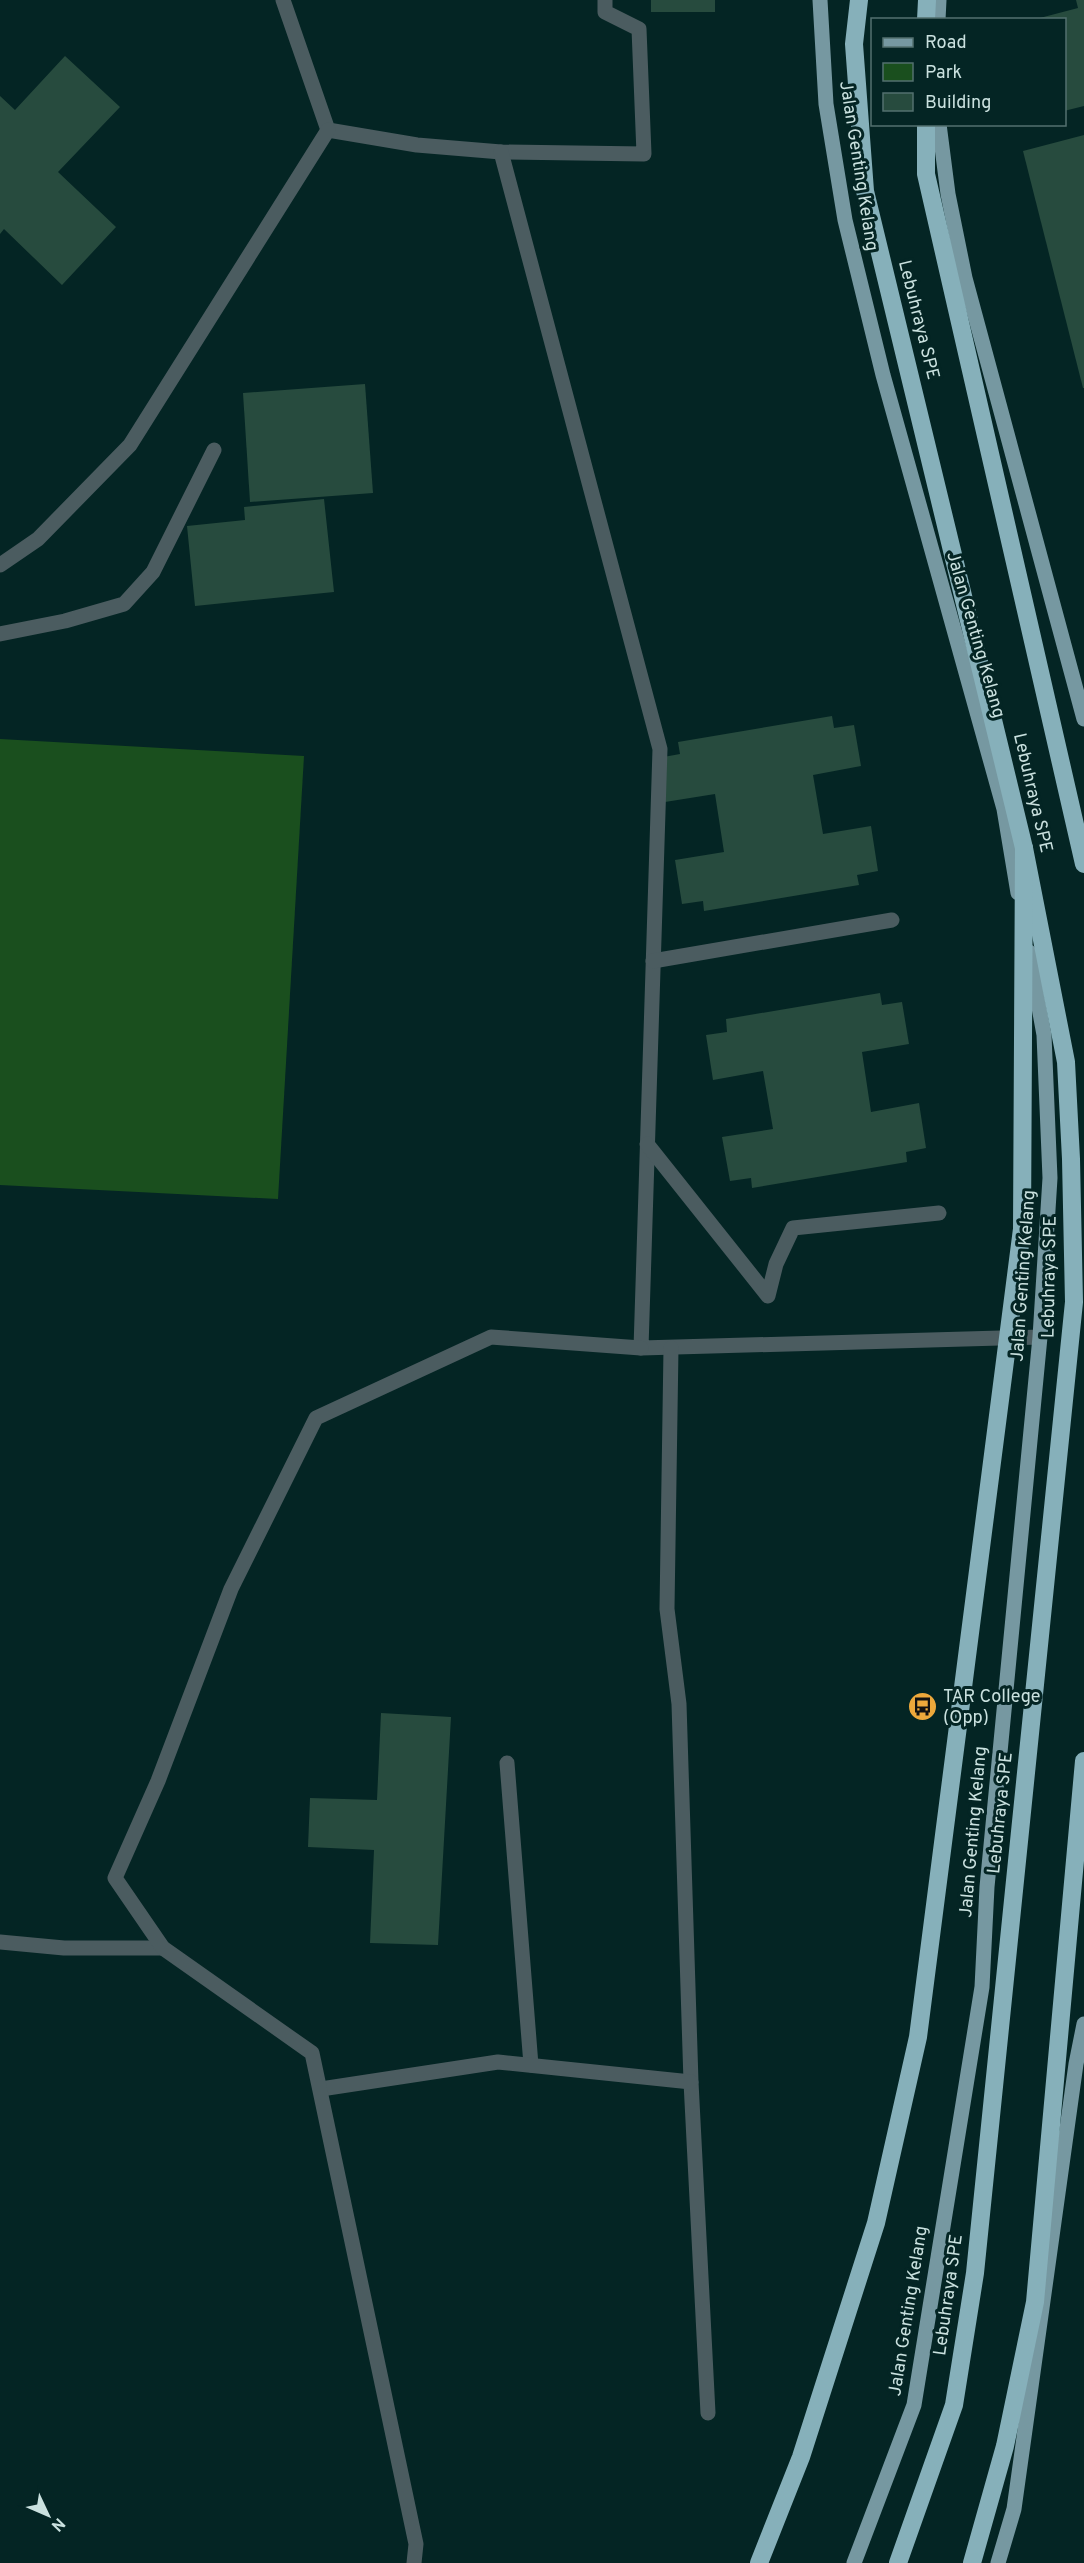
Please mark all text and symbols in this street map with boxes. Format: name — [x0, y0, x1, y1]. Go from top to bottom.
legend — [871, 18, 1066, 126]
text: Road — [925, 32, 967, 55]
text: Park — [925, 62, 962, 85]
street label: Jalan Genting Kelang — [833, 79, 883, 253]
text: Building — [925, 92, 991, 115]
street label: Lebuhraya SPE — [892, 258, 944, 382]
street label: Jalan Genting Kelang — [940, 549, 1010, 721]
street label: Lebuhraya SPE — [1007, 731, 1057, 855]
street label: Jalan Genting Kelang — [1007, 1189, 1041, 1363]
street label: Lebuhraya SPE — [1037, 1216, 1063, 1338]
place label: TAR College (Opp) — [943, 1686, 1040, 1730]
bus stop icon: TAR College (Opp) — [906, 1691, 938, 1723]
street label: Jalan Genting Kelang — [955, 1745, 993, 1919]
street label: Lebuhraya SPE — [983, 1751, 1019, 1875]
street label: Jalan Genting Kelang — [884, 2224, 934, 2398]
street label: Lebuhraya SPE — [929, 2233, 969, 2357]
north arrow — [18, 2485, 78, 2545]
text: N — [46, 2513, 69, 2535]

